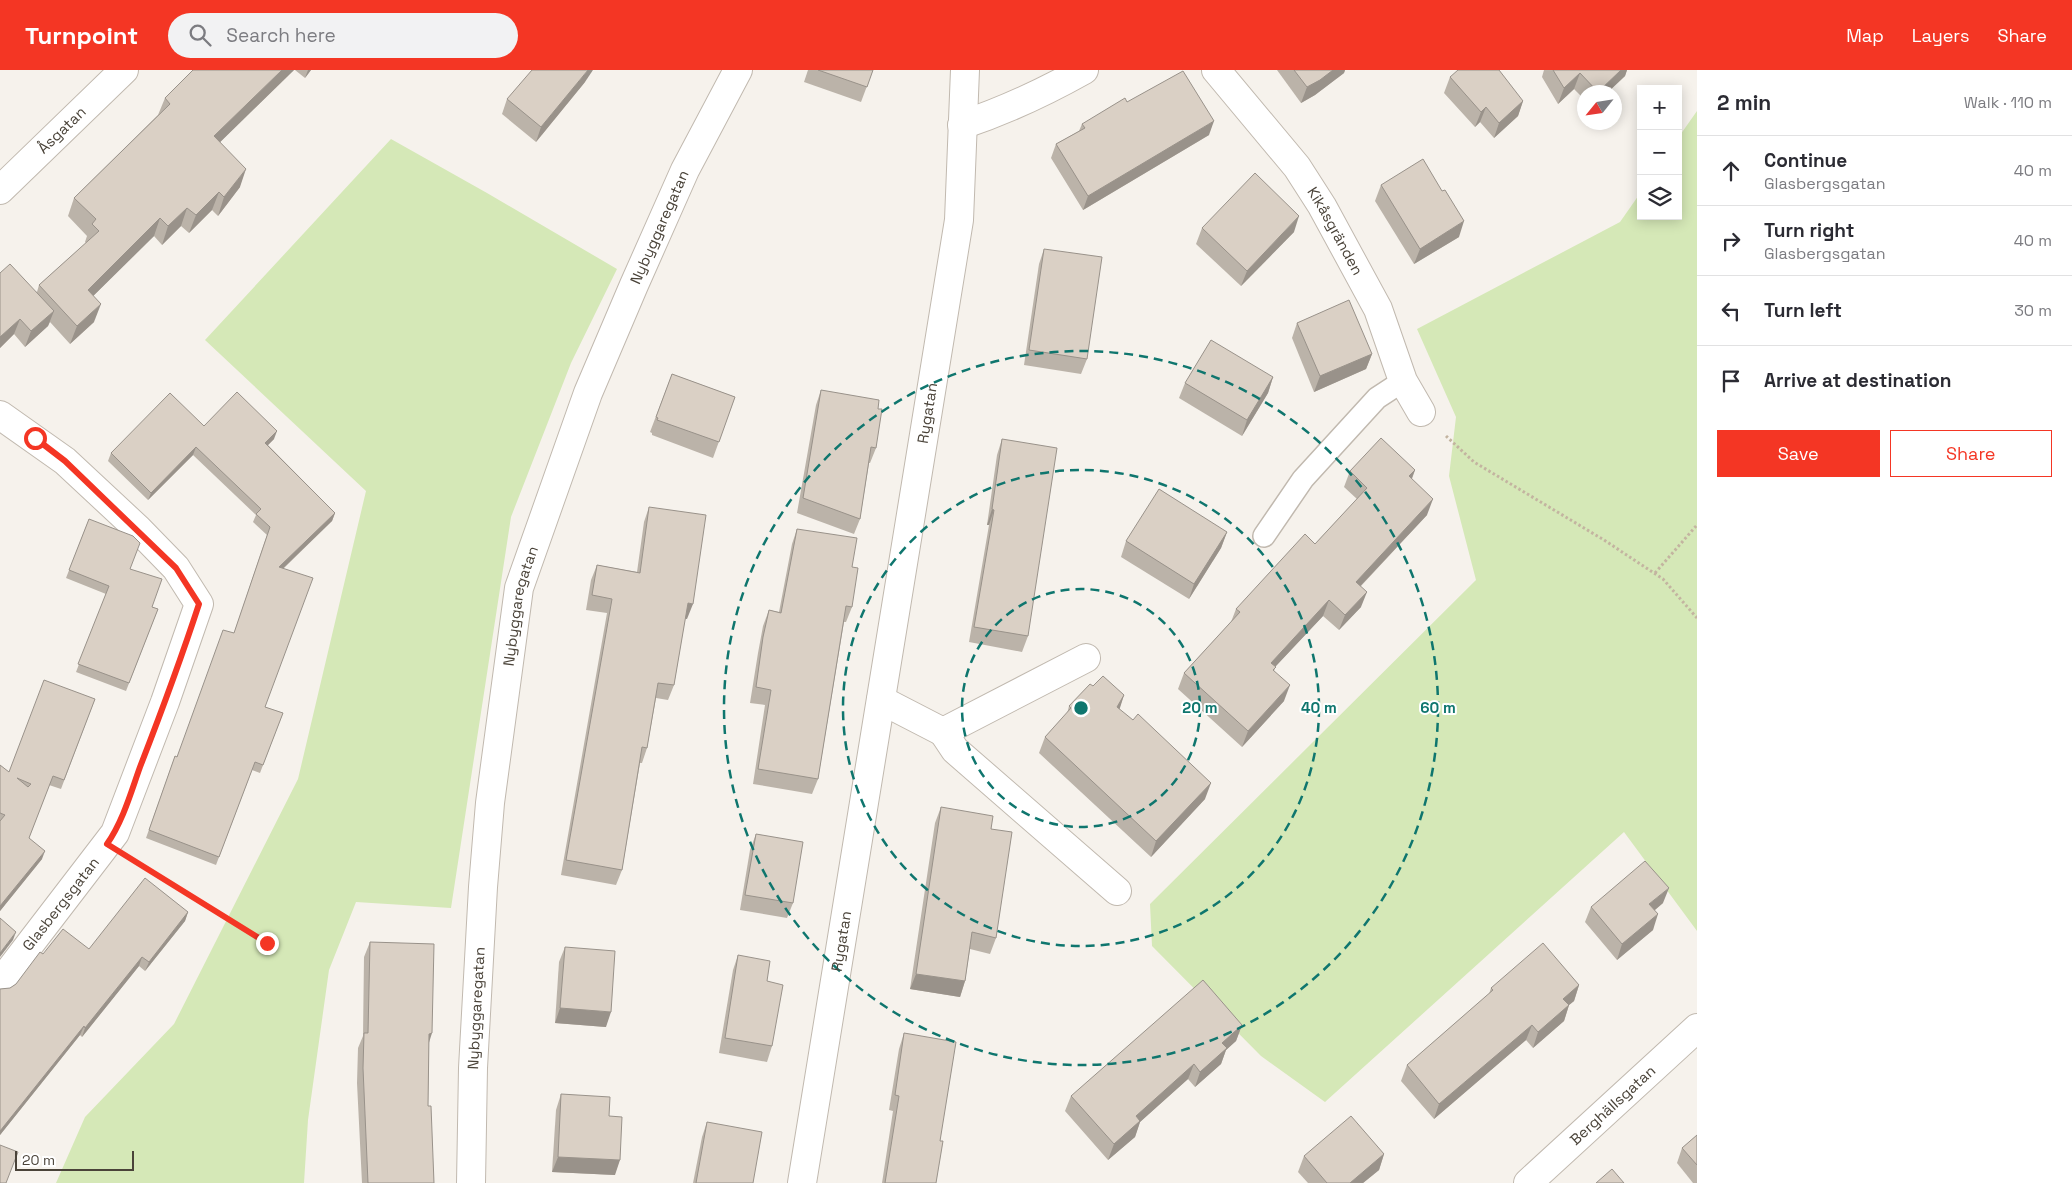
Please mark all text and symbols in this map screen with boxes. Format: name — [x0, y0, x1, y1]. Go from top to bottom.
search box — [168, 13, 518, 58]
text: Turnpoint — [25, 20, 138, 51]
icon: search — [186, 21, 214, 49]
text: Search here — [226, 23, 336, 48]
text: Map — [1846, 24, 1884, 47]
text: Layers — [1912, 24, 1969, 47]
text: Share — [1997, 24, 2047, 47]
north arrow — [1577, 85, 1622, 130]
map controls — [1637, 85, 1682, 220]
button: + — [1637, 85, 1682, 130]
text: 2 min — [1717, 89, 1771, 116]
text: Walk · 110 m — [1964, 92, 2052, 113]
street label: Åsgatan — [33, 102, 90, 157]
button: − — [1637, 130, 1682, 175]
text: Continue — [1764, 148, 1847, 173]
icon: ahead — [1717, 157, 1745, 185]
text: 40 m — [2014, 160, 2052, 181]
street label: Nybyggaregatan — [626, 167, 693, 287]
text: Glasbergsgatan — [1764, 173, 1886, 194]
button: layers — [1637, 175, 1682, 220]
street label: Kikåsgränden — [1303, 183, 1368, 278]
text: Turn right — [1764, 218, 1854, 243]
icon: right — [1717, 227, 1745, 255]
text: 40 m — [2014, 230, 2052, 251]
text: Glasbergsgatan — [1764, 243, 1886, 264]
icon: left — [1717, 297, 1745, 325]
text: Turn left — [1764, 298, 1842, 323]
text: 30 m — [2014, 300, 2052, 321]
icon: arrive — [1717, 367, 1745, 395]
text: Arrive at destination — [1764, 368, 1952, 393]
street label: Rygatan — [913, 381, 941, 445]
route start — [24, 427, 47, 450]
button: Save — [1717, 430, 1880, 477]
button: Share — [1890, 430, 2052, 477]
street label: Nybyggaregatan — [499, 543, 542, 667]
text: 20 m — [1182, 698, 1218, 717]
text: 40 m — [1301, 698, 1337, 717]
text: 60 m — [1420, 698, 1456, 717]
centre of rings — [1072, 699, 1090, 717]
street label: Glasbergsgatan — [18, 853, 103, 954]
street label: Rygatan — [827, 909, 855, 973]
route end — [256, 932, 279, 955]
street label: Nybyggaregatan — [463, 946, 489, 1070]
street label: Berghällsgatan — [1566, 1061, 1659, 1149]
scale bar — [15, 1148, 134, 1171]
text: 20 m — [22, 1151, 55, 1169]

